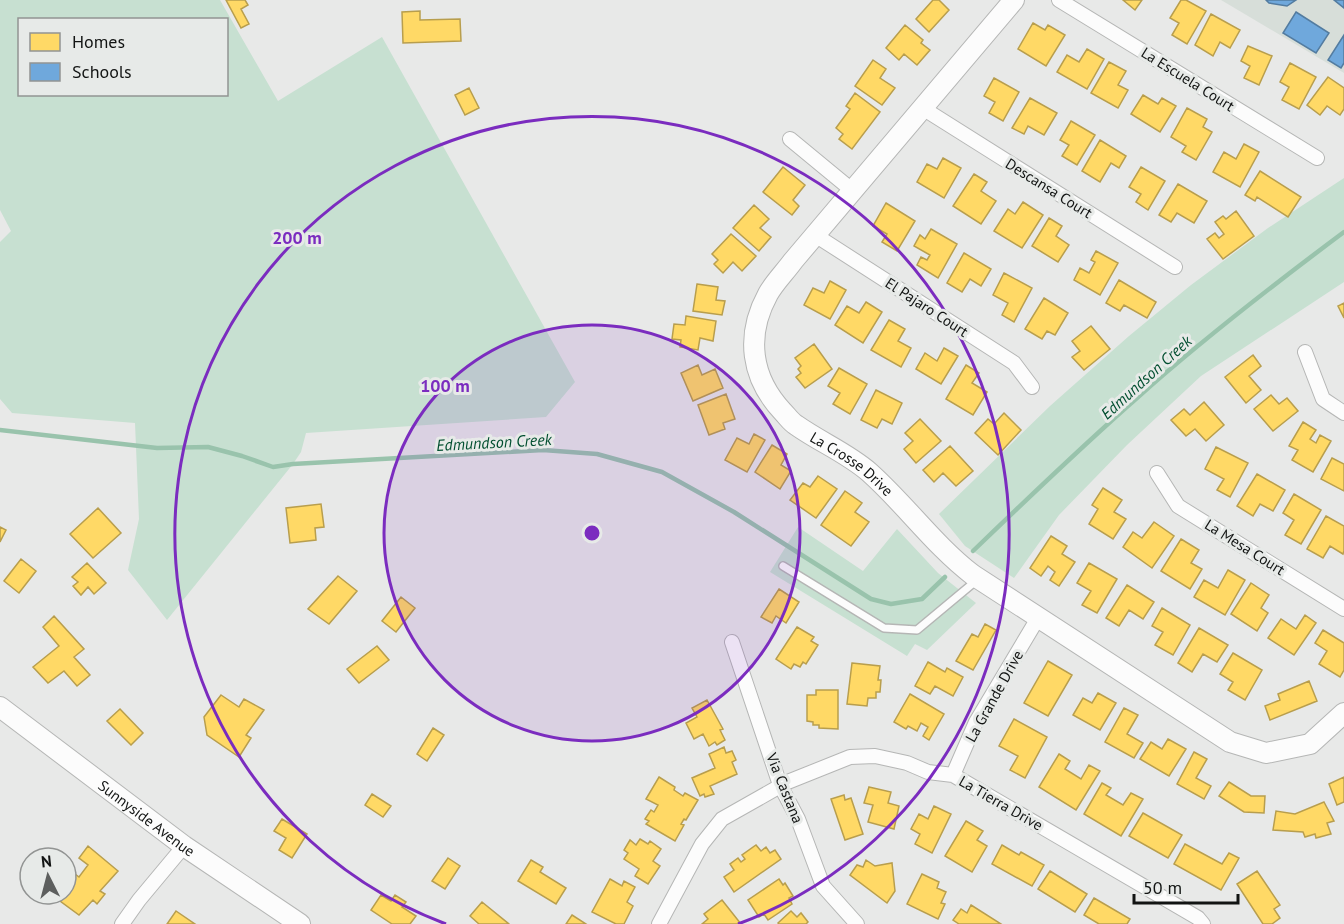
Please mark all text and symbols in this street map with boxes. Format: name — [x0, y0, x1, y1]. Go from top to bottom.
legend — [18, 18, 228, 96]
text: Homes — [72, 30, 125, 53]
street label: La Escuela Court — [1138, 43, 1238, 115]
text: Schools — [72, 60, 132, 83]
street label: Descansa Court — [1002, 154, 1096, 222]
text: 200 m — [272, 226, 322, 249]
street label: El Pajaro Court — [882, 273, 972, 341]
water label: Edmundson Creek — [1096, 330, 1196, 423]
text: 100 m — [420, 374, 470, 397]
street label: La Crosse Drive — [807, 427, 898, 500]
water label: Edmundson Creek — [436, 429, 553, 455]
street label: La Mesa Court — [1201, 515, 1289, 579]
centre of rings — [582, 523, 602, 543]
street label: La Grande Drive — [961, 647, 1027, 745]
street label: Via Castana — [762, 749, 808, 826]
street label: La Tierra Drive — [956, 771, 1046, 835]
street label: Sunnyside Avenue — [95, 775, 199, 860]
north arrow — [18, 846, 78, 906]
text: N — [40, 851, 53, 872]
scale bar — [1134, 867, 1238, 905]
text: 50 m — [1143, 876, 1182, 899]

